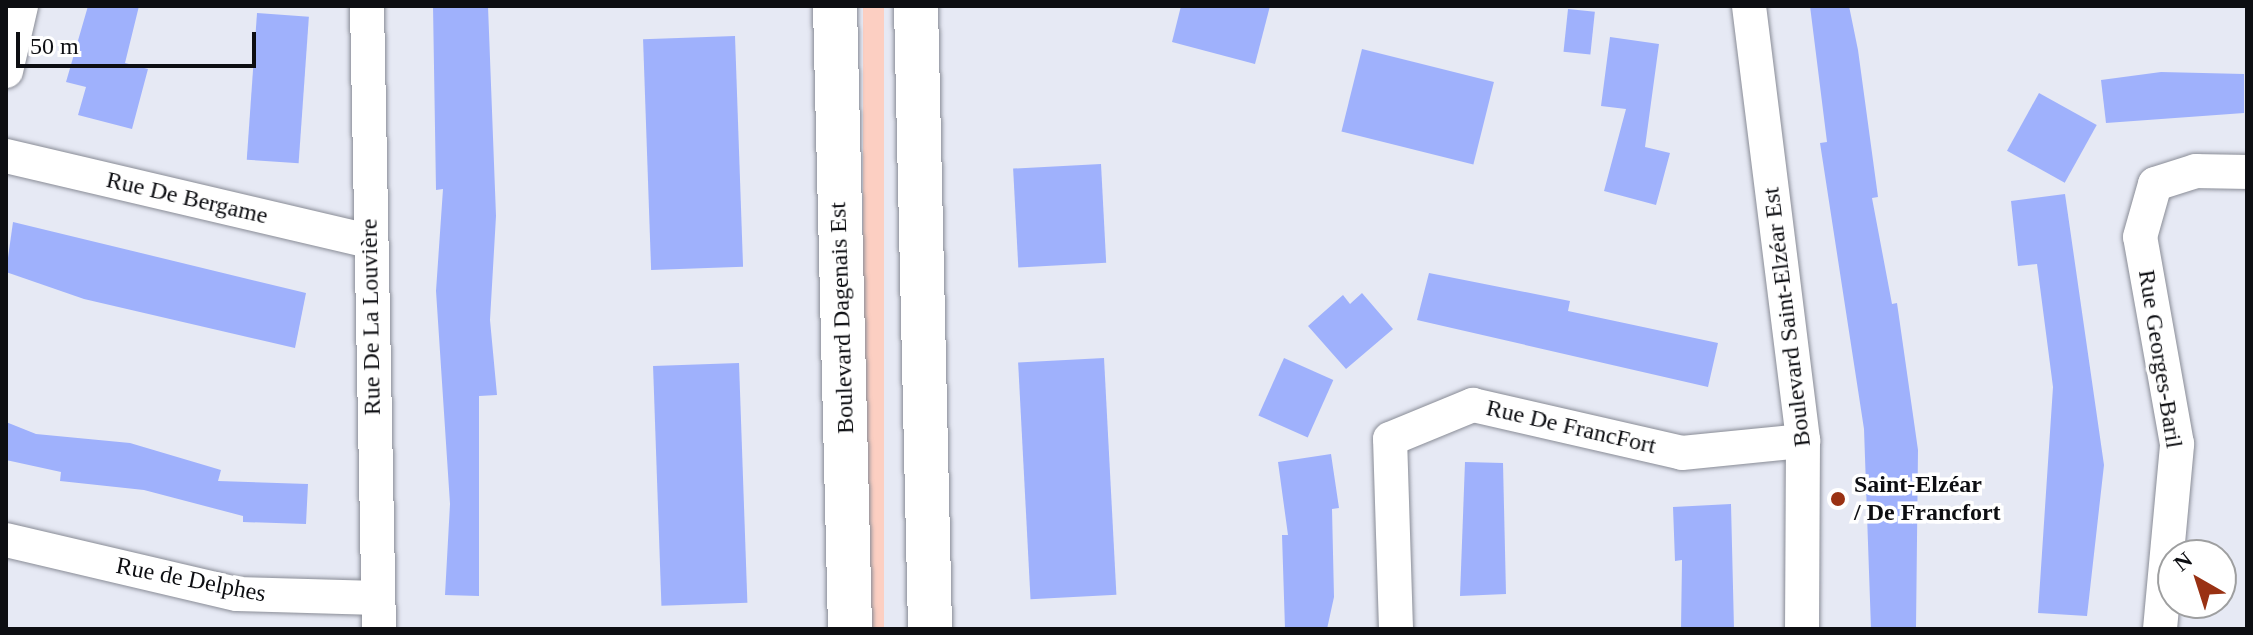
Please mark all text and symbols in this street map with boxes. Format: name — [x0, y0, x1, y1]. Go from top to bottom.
scale bar — [20, 16, 260, 66]
text: 50 m — [30, 33, 79, 59]
street label: Rue De Bergame — [103, 165, 271, 231]
street label: Boulevard Saint-Elzéar Est — [1757, 186, 1817, 448]
street label: Boulevard Dagenais Est — [824, 202, 860, 434]
street label: Rue De La Louvière — [355, 218, 387, 416]
street label: Rue Georges-Baril — [2132, 268, 2188, 450]
street label: Rue De FrancFort — [1483, 393, 1659, 461]
place label: Saint-Elzéar / De Francfort — [1854, 471, 2001, 527]
marker: Saint-Elzéar / De Francfort — [1829, 490, 1847, 508]
north arrow — [2157, 539, 2237, 619]
text: N — [2169, 547, 2197, 576]
street label: Rue de Delphes — [114, 551, 268, 609]

